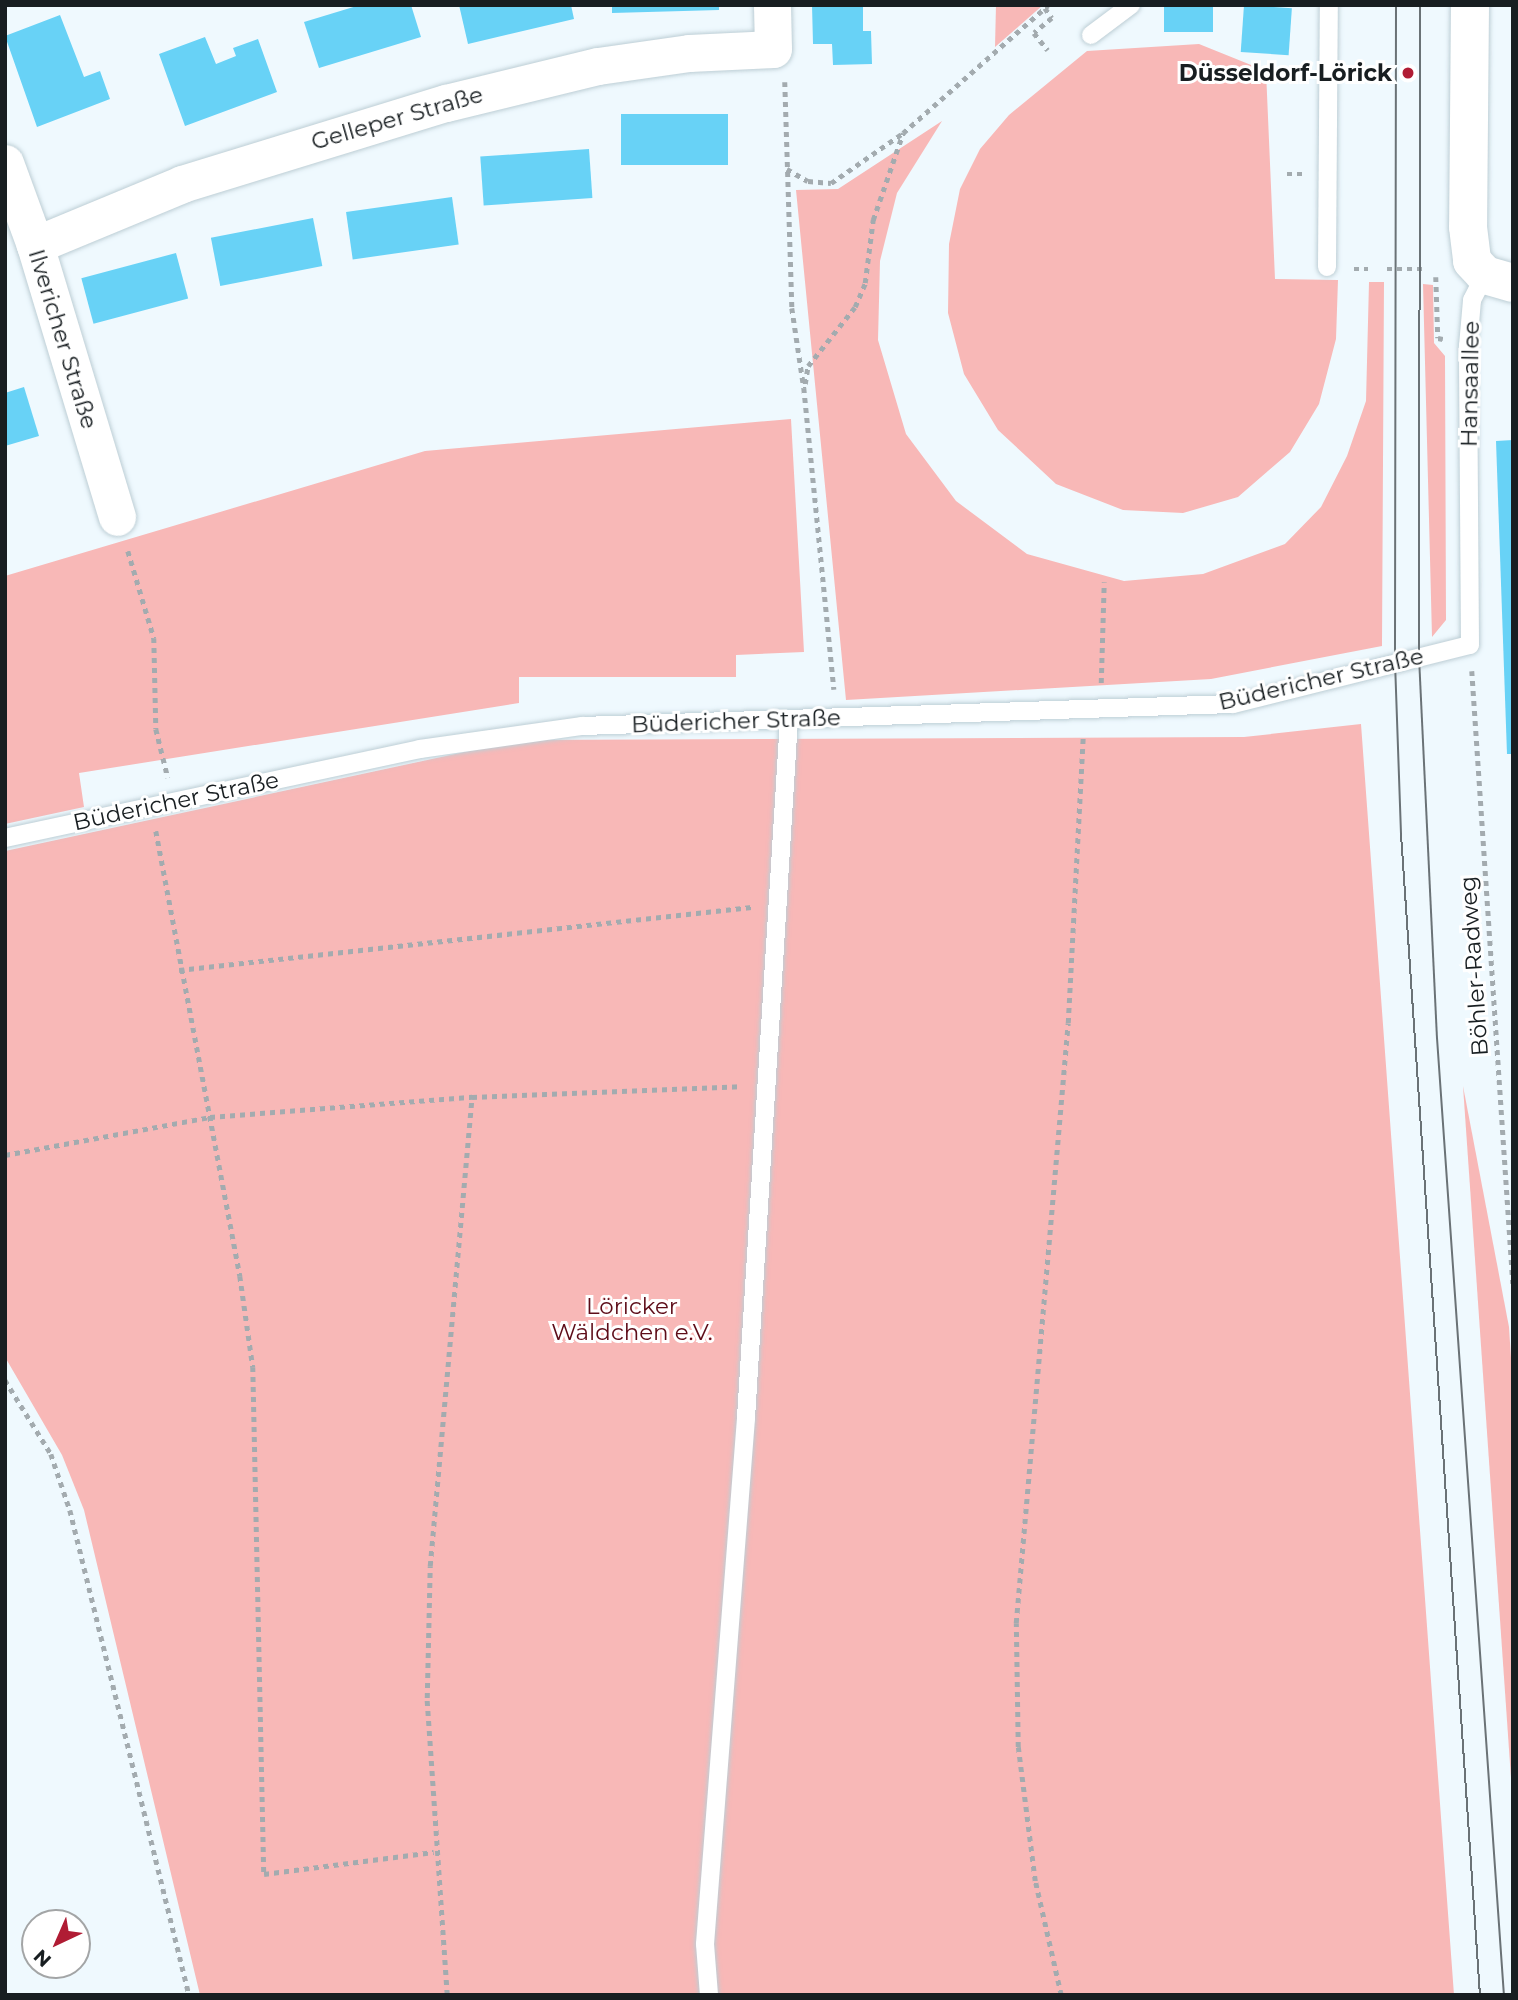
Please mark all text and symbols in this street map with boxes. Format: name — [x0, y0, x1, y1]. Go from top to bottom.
place label: Düsseldorf-Lörick — [1179, 59, 1392, 87]
marker: Düsseldorf-Lörick — [1398, 63, 1418, 83]
street label: Gelleper Straße — [308, 80, 486, 156]
street label: Ilvericher Straße — [23, 246, 103, 432]
street label: Hansaallee — [1455, 321, 1485, 447]
street label: Büdericher Straße — [1216, 642, 1426, 716]
street label: Büdericher Straße — [631, 704, 841, 738]
street label: Büdericher Straße — [71, 766, 281, 836]
street label: Böhler-Radweg — [1454, 875, 1494, 1057]
park label: Löricker Wäldchen e.V. — [551, 1292, 713, 1346]
north arrow — [21, 1909, 91, 1979]
text: N — [29, 1944, 56, 1972]

